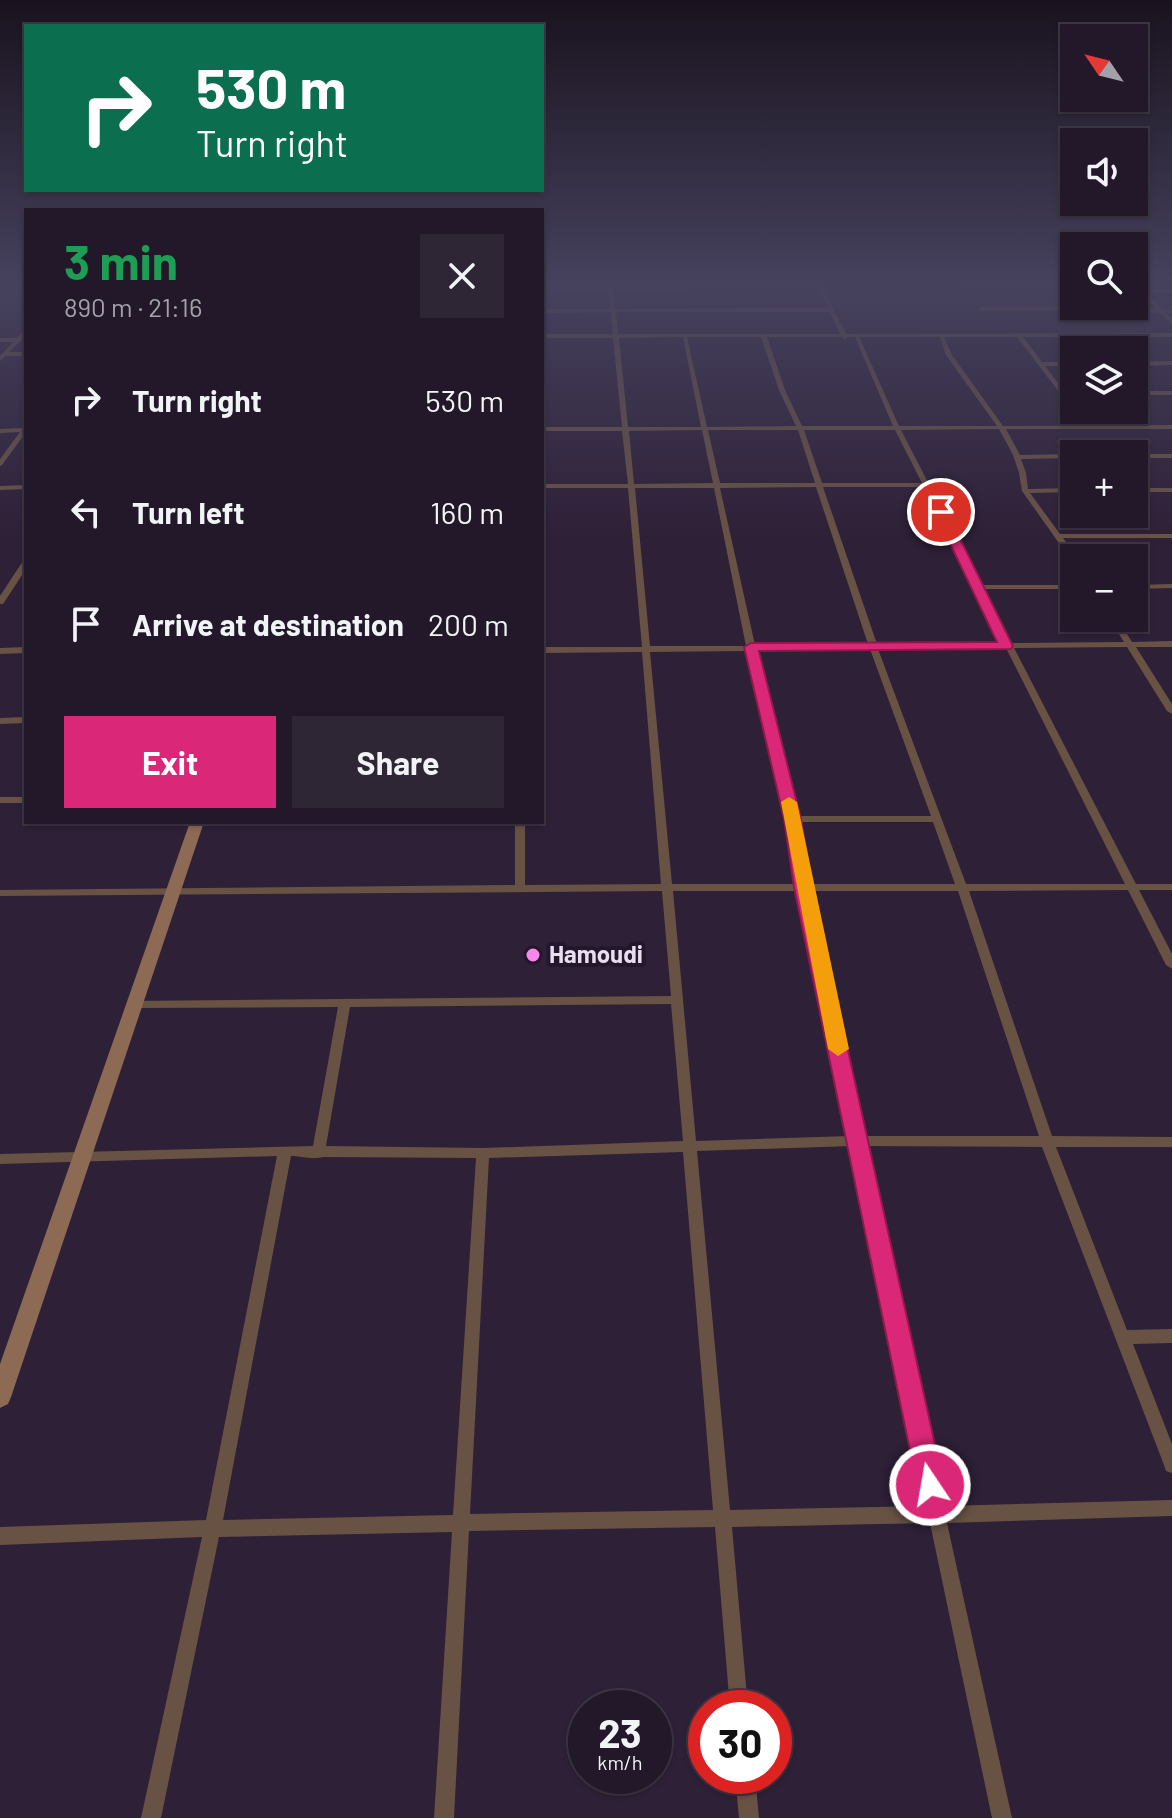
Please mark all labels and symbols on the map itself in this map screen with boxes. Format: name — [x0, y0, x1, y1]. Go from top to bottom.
north arrow — [1060, 24, 1148, 112]
pin — [907, 478, 975, 546]
place label: Hamoudi — [549, 939, 643, 968]
marker: Hamoudi — [524, 946, 542, 964]
position arrow — [888, 1443, 972, 1527]
speed limit sign: 30 — [688, 1690, 792, 1794]

